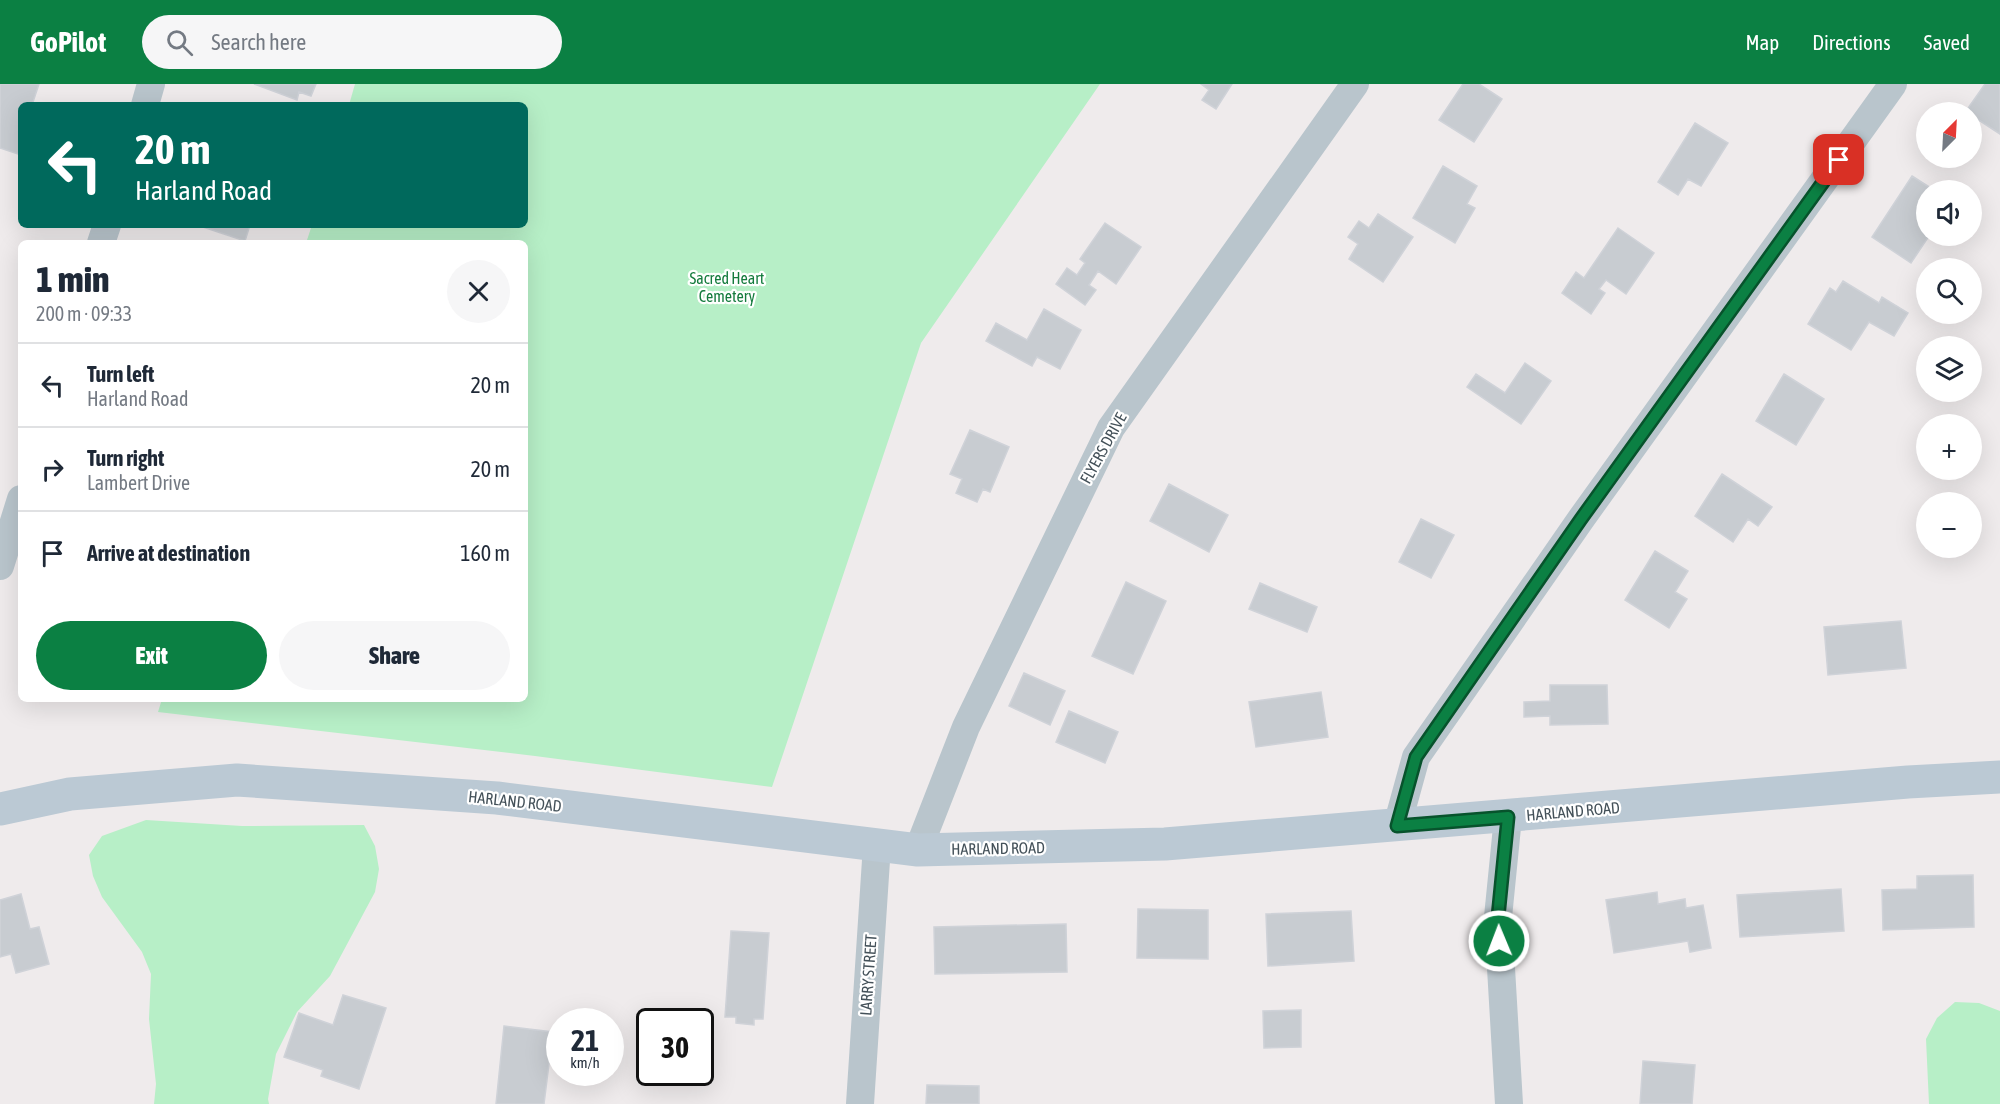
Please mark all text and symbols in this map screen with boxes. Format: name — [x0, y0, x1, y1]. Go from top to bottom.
search box — [142, 15, 562, 69]
text: GoPilot — [30, 26, 106, 58]
icon: search — [163, 26, 196, 59]
text: Search here — [211, 29, 306, 55]
text: Map — [1745, 30, 1779, 54]
text: Directions — [1812, 30, 1891, 54]
text: Saved — [1924, 30, 1970, 54]
north arrow — [1916, 102, 1982, 168]
map controls — [1916, 102, 1982, 558]
text: 20 m — [135, 125, 210, 173]
icon: left — [36, 126, 114, 204]
pin — [1813, 134, 1864, 185]
icon: arrive — [1822, 143, 1855, 176]
text: Harland Road — [135, 175, 272, 206]
button: sound — [1916, 180, 1982, 246]
text: 1 min — [36, 258, 110, 300]
button: search — [1916, 258, 1982, 324]
button: close — [447, 260, 510, 323]
park label: Sacred Heart Cemetery — [690, 269, 765, 306]
text: 200 m · 09:33 — [36, 302, 132, 325]
button: layers — [1916, 336, 1982, 402]
text: Turn left — [87, 361, 154, 387]
icon: left — [36, 369, 69, 402]
text: 20 m — [470, 372, 510, 398]
text: Harland Road — [87, 387, 189, 410]
street label: FLYERS DRIVE — [1076, 409, 1130, 487]
button: + — [1916, 414, 1982, 480]
text: Turn right — [87, 445, 164, 471]
icon: right — [36, 453, 69, 486]
text: 20 m — [470, 456, 510, 482]
text: Lambert Drive — [87, 471, 190, 494]
button: − — [1916, 492, 1982, 558]
icon: arrive — [36, 537, 69, 570]
text: Arrive at destination — [87, 540, 250, 566]
text: 160 m — [460, 540, 510, 566]
button: Exit — [36, 621, 267, 690]
button: Share — [279, 621, 510, 690]
street label: HARLAND ROAD — [467, 787, 563, 815]
street label: HARLAND ROAD — [1526, 798, 1621, 824]
street label: HARLAND ROAD — [951, 838, 1045, 858]
position arrow — [1467, 909, 1531, 973]
street label: LARRY STREET — [856, 934, 880, 1016]
speed limit sign: 30 — [636, 1008, 714, 1086]
text: 21 — [571, 1023, 599, 1057]
text: km/h — [570, 1054, 600, 1071]

